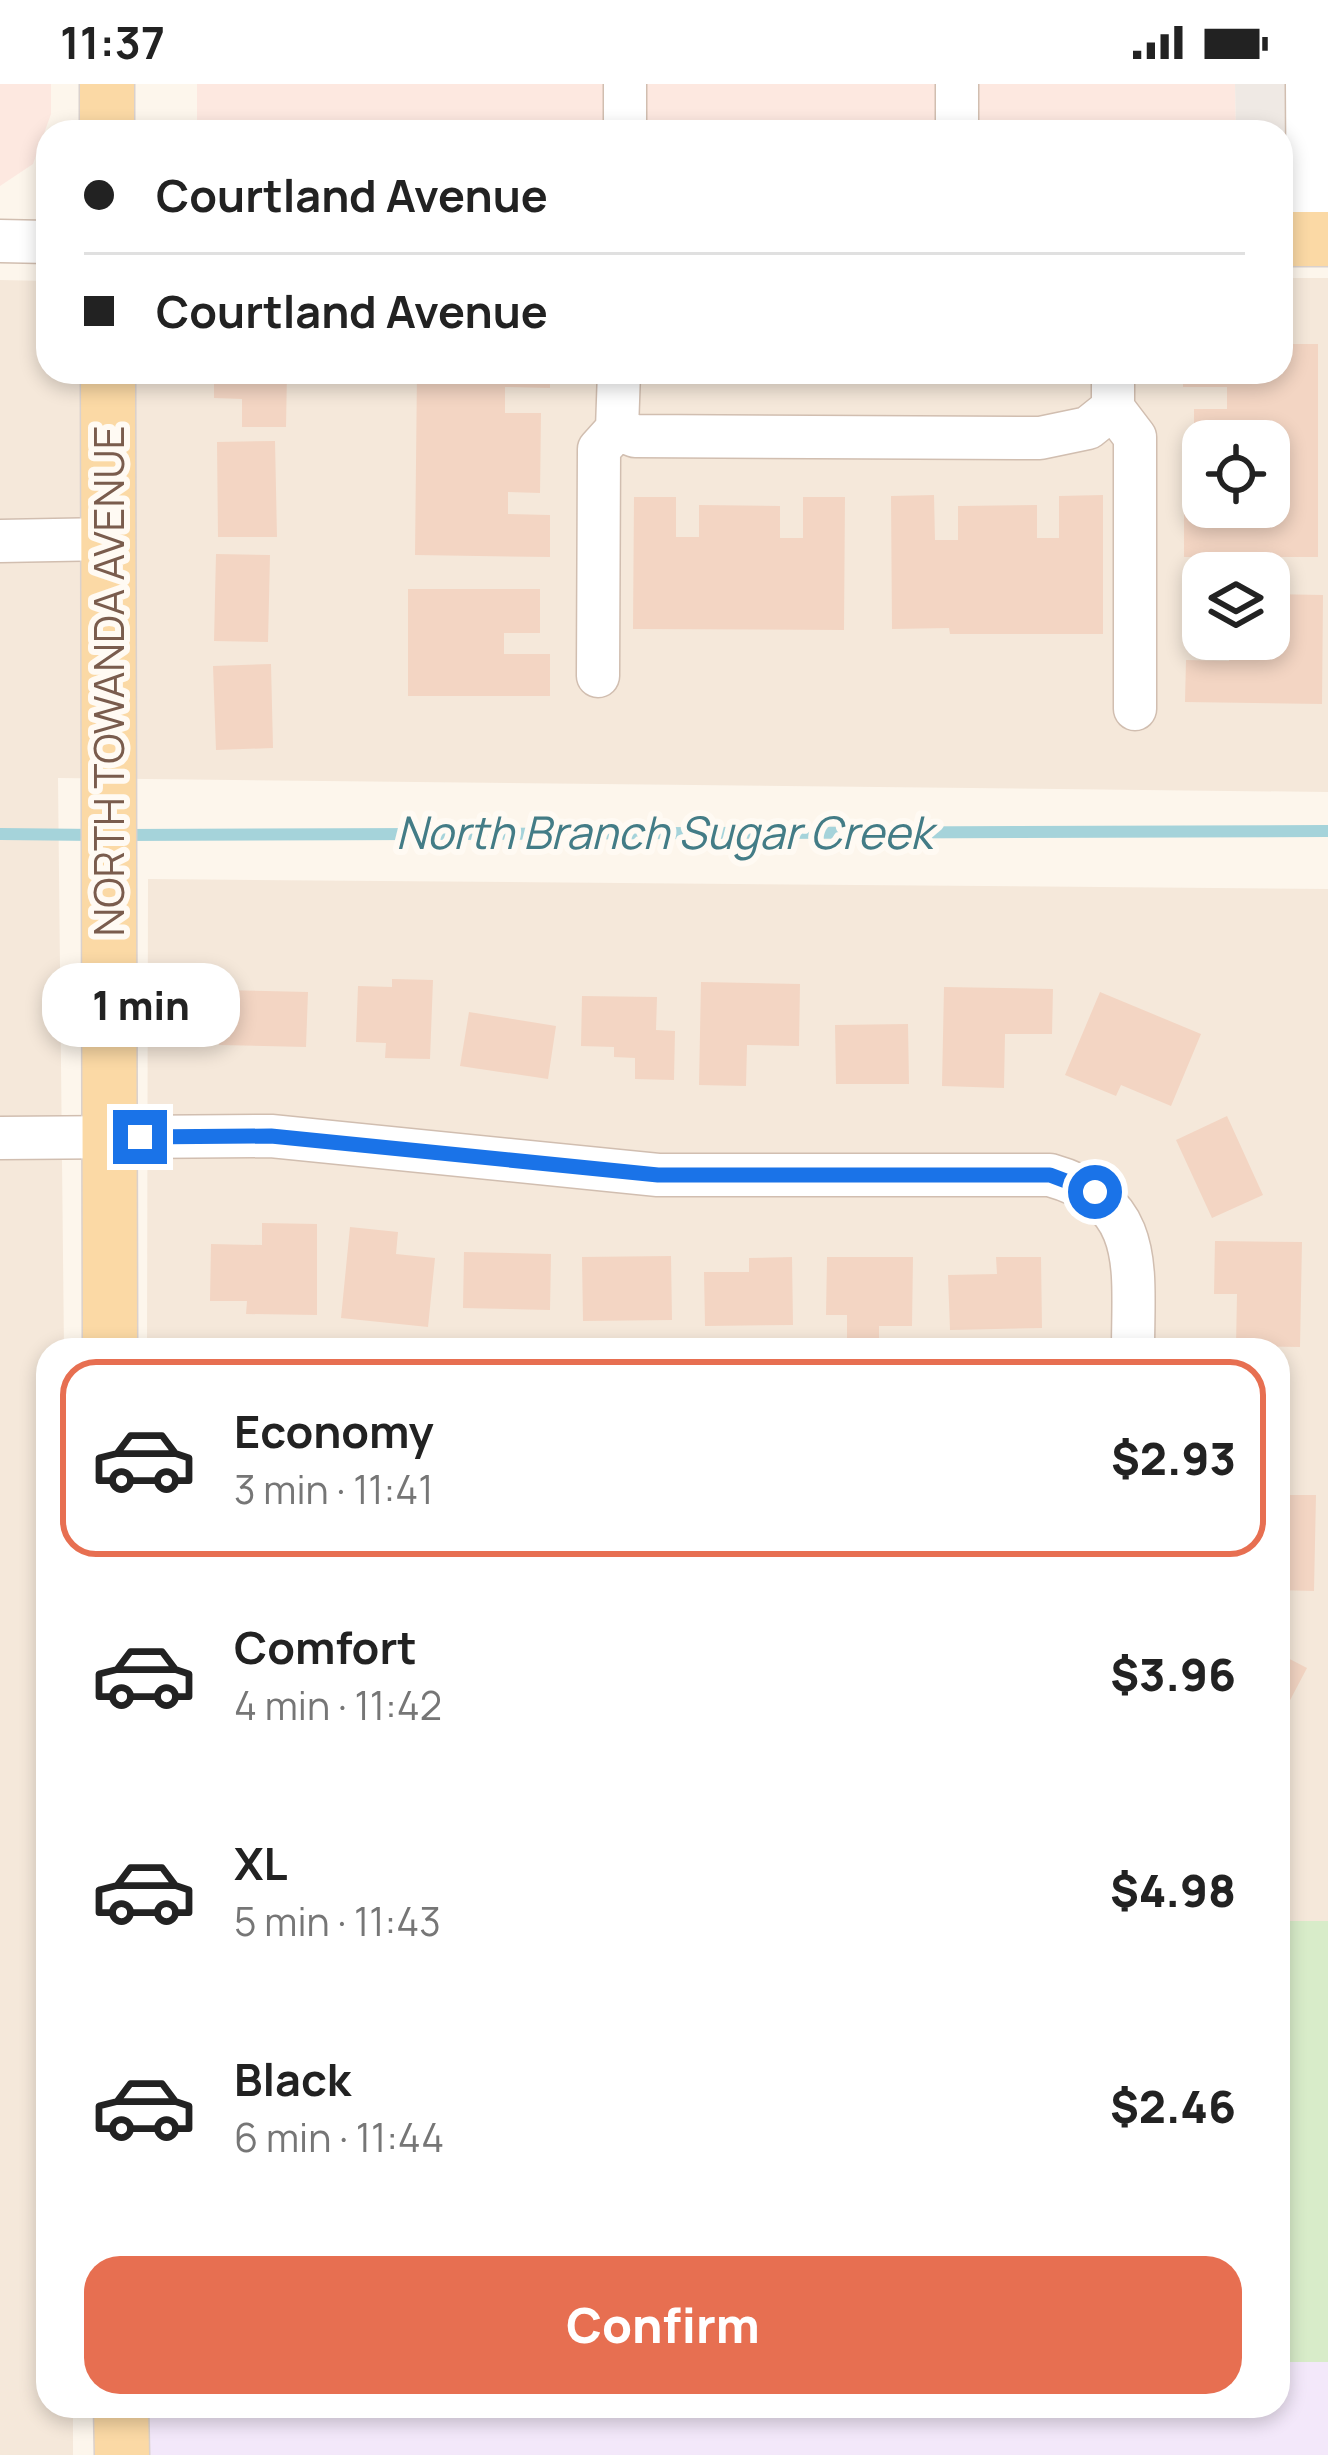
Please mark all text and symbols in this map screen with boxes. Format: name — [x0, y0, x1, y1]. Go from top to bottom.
text: 11:37 — [60, 11, 165, 73]
text: Courtland Avenue — [156, 164, 548, 226]
text: Courtland Avenue — [156, 280, 548, 342]
map controls — [1182, 420, 1290, 660]
button: locate — [1182, 420, 1290, 528]
street label: NORTH TOWANDA AVENUE — [79, 425, 137, 937]
button: layers — [1182, 552, 1290, 660]
water label: North Branch Sugar Creek — [396, 801, 938, 863]
callout: 1 min — [41, 963, 239, 1047]
text: 1 min — [92, 978, 190, 1032]
route end — [113, 1110, 167, 1164]
route start — [1068, 1165, 1122, 1219]
text: Economy — [234, 1400, 434, 1462]
icon: car — [90, 1404, 198, 1512]
text: $2.93 — [1111, 1427, 1236, 1489]
text: 3 min · 11:41 — [234, 1462, 433, 1516]
text: Comfort — [234, 1616, 417, 1678]
icon: car — [90, 1620, 198, 1728]
text: $3.96 — [1110, 1643, 1236, 1705]
text: 4 min · 11:42 — [234, 1678, 442, 1732]
text: XL — [234, 1832, 288, 1894]
icon: car — [90, 1836, 198, 1944]
text: $4.98 — [1110, 1859, 1236, 1921]
text: 5 min · 11:43 — [234, 1894, 441, 1948]
text: Black — [234, 2048, 351, 2110]
icon: car — [90, 2052, 198, 2160]
text: $2.46 — [1110, 2075, 1236, 2137]
text: 6 min · 11:44 — [234, 2110, 444, 2164]
button: Confirm — [84, 2256, 1242, 2394]

